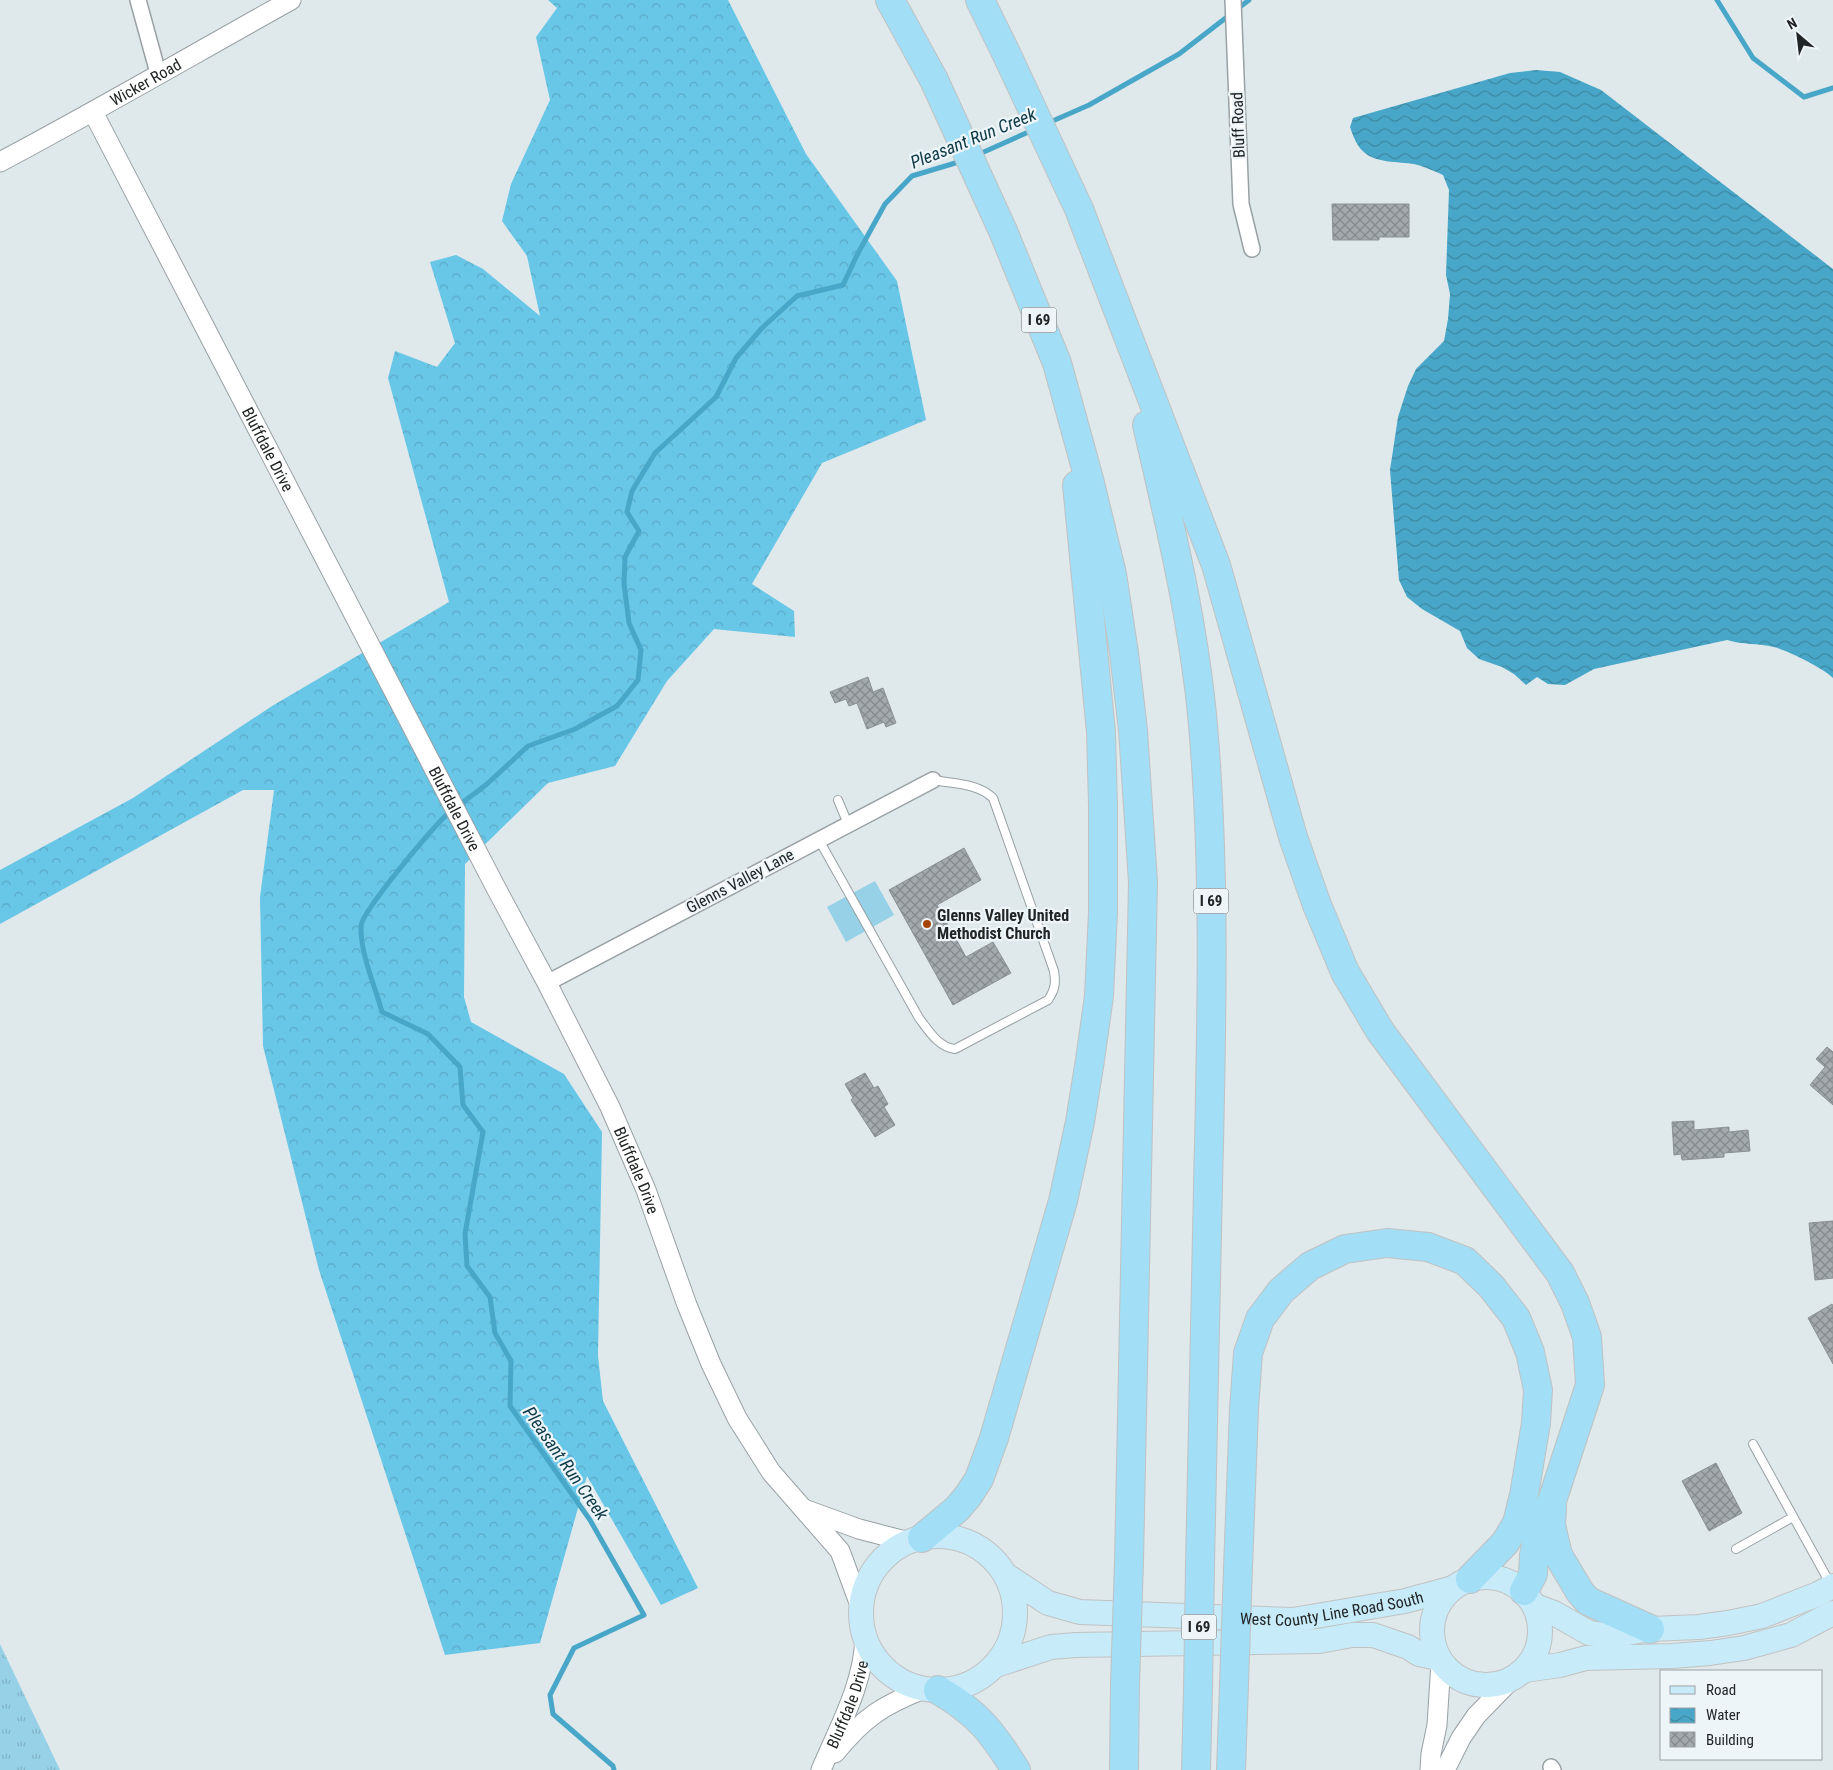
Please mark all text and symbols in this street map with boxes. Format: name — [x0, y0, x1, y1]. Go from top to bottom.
north arrow — [1773, 10, 1823, 60]
text: N — [1784, 14, 1799, 33]
street label: Wicker Road — [107, 54, 184, 109]
street label: Bluff Road — [1227, 92, 1249, 158]
water label: Pleasant Run Creek — [907, 103, 1040, 173]
road number: I 69 — [1022, 308, 1056, 332]
street label: Bluffdale Drive — [238, 404, 298, 495]
street label: Bluffdale Drive — [425, 763, 485, 854]
street label: Glenns Valley Lane — [683, 845, 797, 917]
road number: I 69 — [1194, 888, 1228, 914]
place label: Glenns Valley United Methodist Church — [937, 906, 1069, 943]
marker: Glenns Valley United Methodist Church — [921, 918, 933, 930]
street label: Bluffdale Drive — [610, 1124, 663, 1216]
water label: Pleasant Run Creek — [519, 1402, 614, 1525]
street label: West County Line Road South — [1240, 1587, 1425, 1630]
road number: I 69 — [1182, 1614, 1216, 1640]
street label: Bluffdale Drive — [822, 1659, 872, 1751]
legend — [1660, 1670, 1823, 1760]
text: Road — [1706, 1681, 1736, 1699]
text: Water — [1706, 1706, 1741, 1724]
text: Building — [1706, 1731, 1754, 1749]

